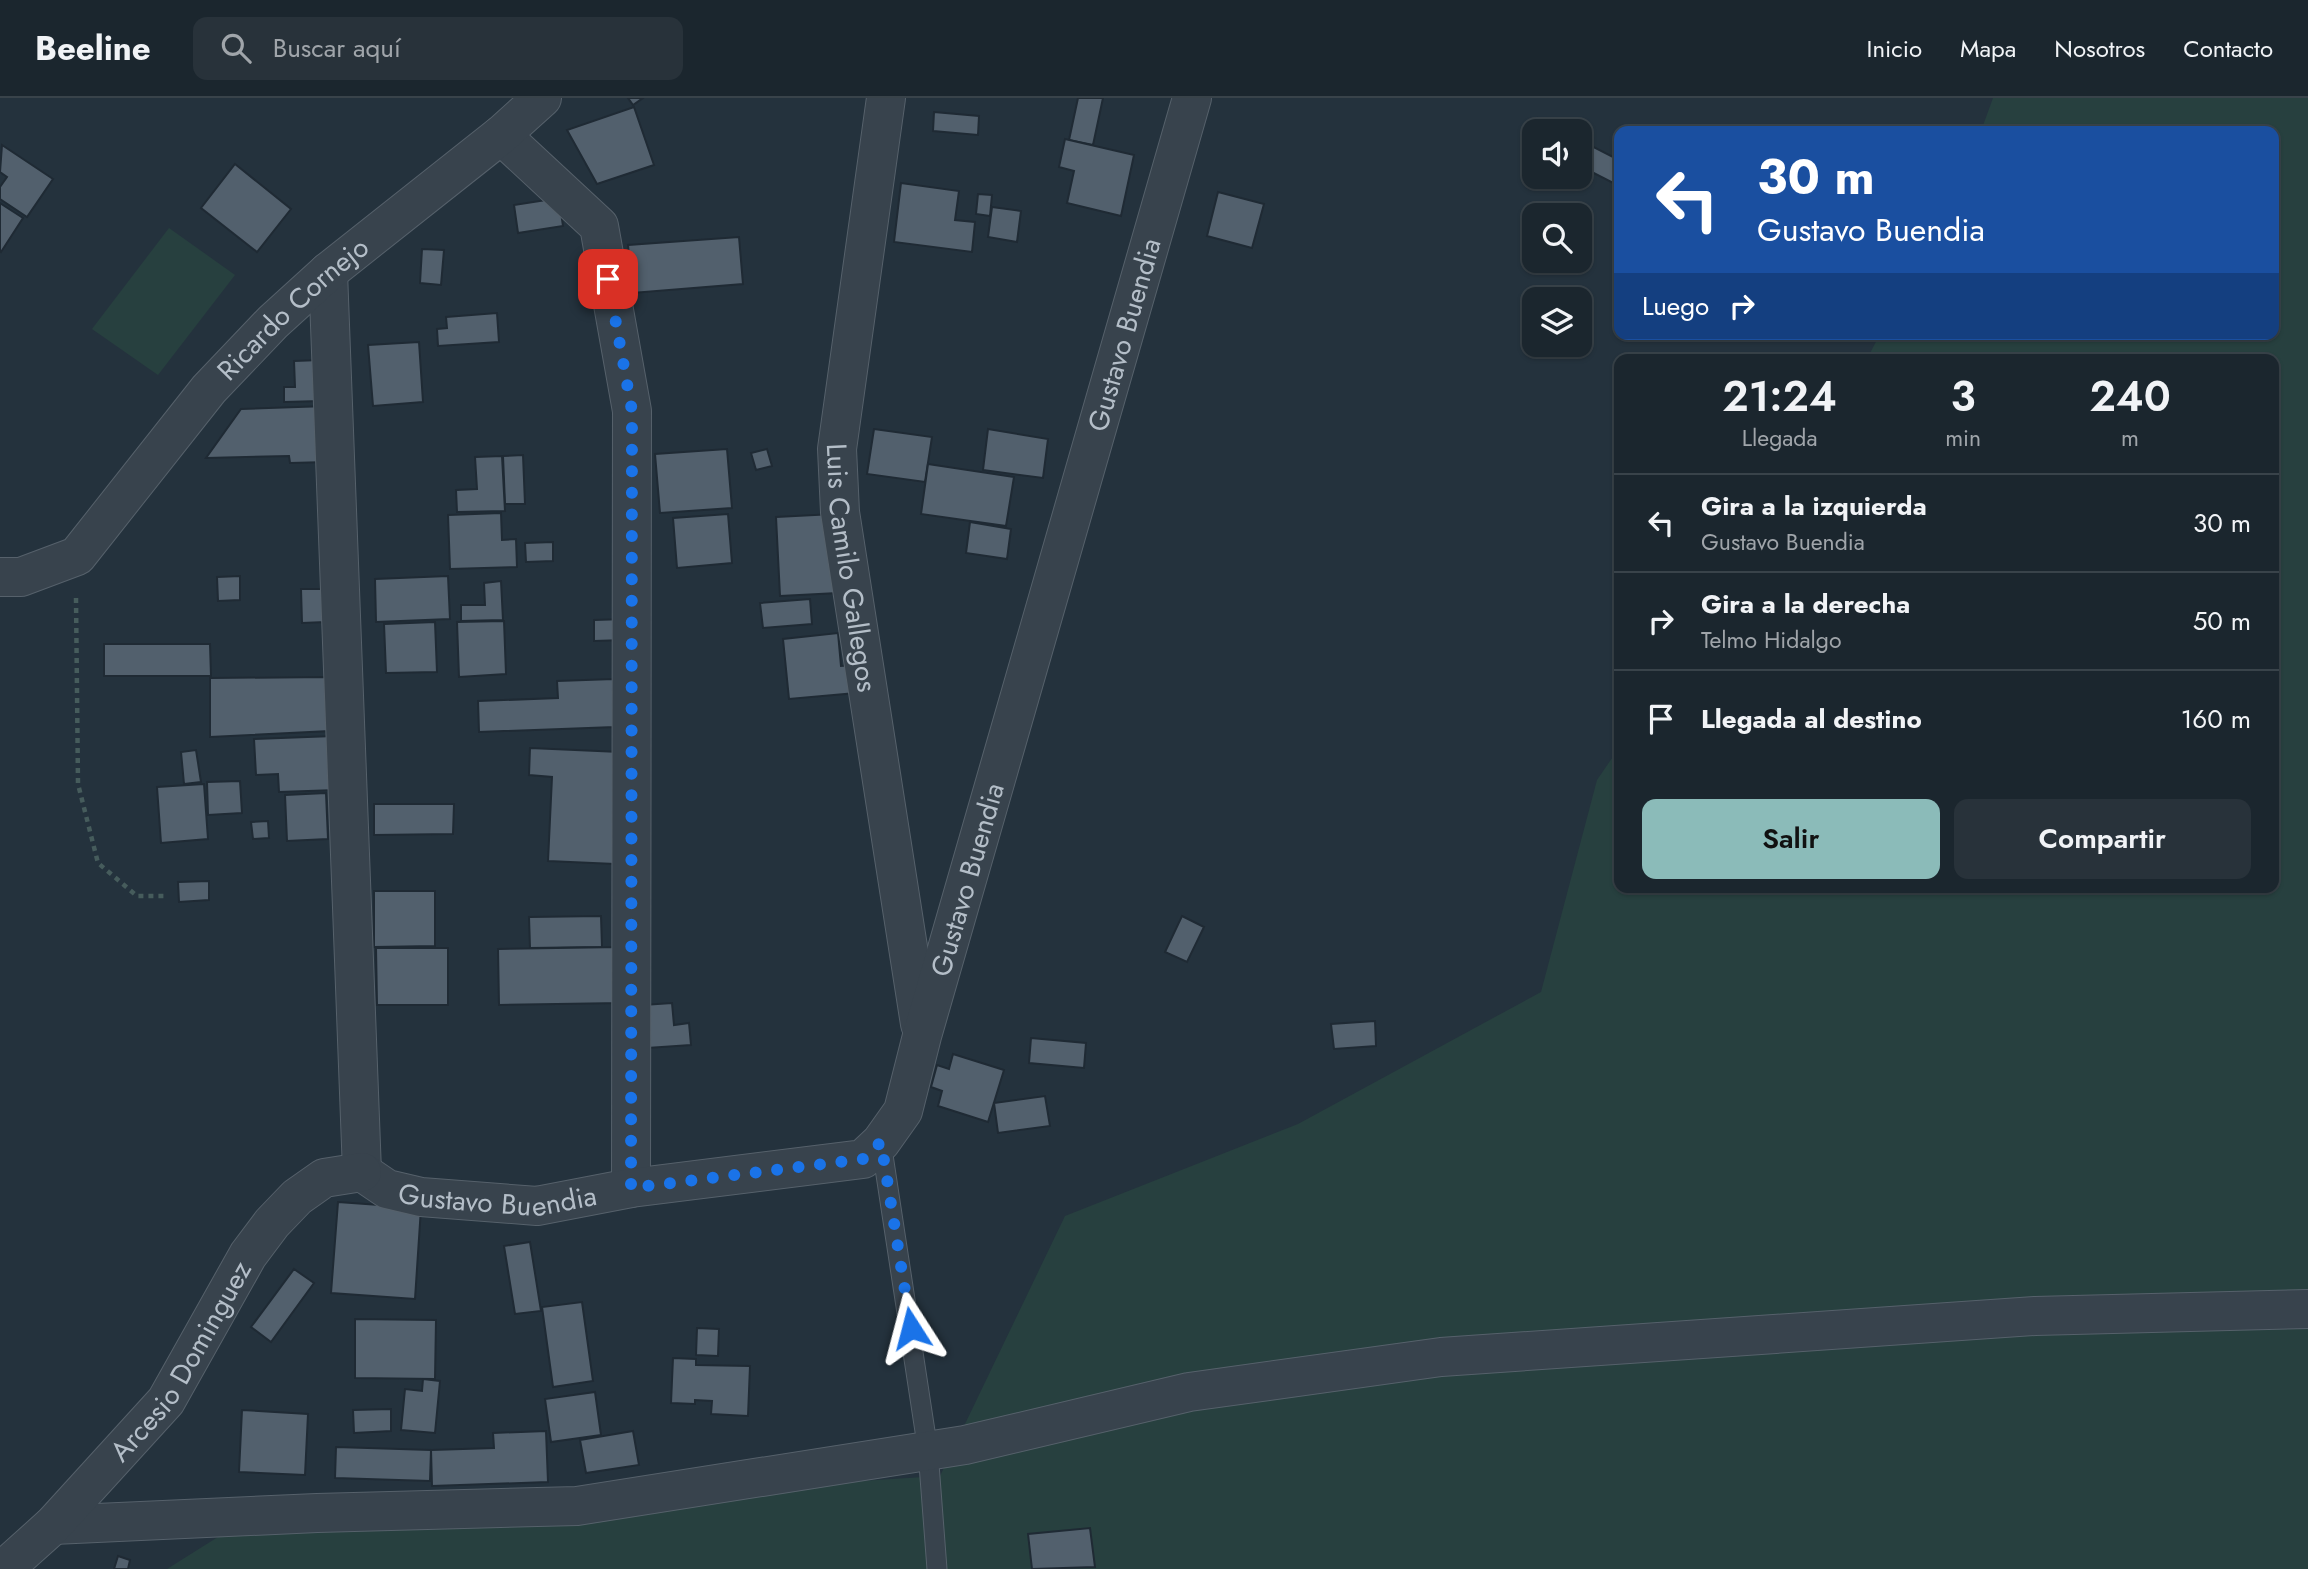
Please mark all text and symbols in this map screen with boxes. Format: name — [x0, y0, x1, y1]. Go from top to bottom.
search box — [193, 17, 683, 80]
text: Beeline — [35, 25, 151, 72]
icon: search — [217, 29, 255, 67]
text: Buscar aquí — [273, 29, 401, 67]
text: Inicio — [1867, 31, 1922, 66]
text: Mapa — [1960, 31, 2016, 66]
text: Nosotros — [2054, 31, 2145, 66]
text: Contacto — [2183, 31, 2273, 66]
map controls — [1522, 119, 1592, 357]
button: sound — [1522, 119, 1592, 189]
text: 30 m — [1757, 142, 1875, 212]
icon: left — [1642, 154, 1733, 245]
button: search — [1522, 203, 1592, 273]
text: Gustavo Buendia — [1757, 207, 1985, 253]
street label: Ricardo Cornejo — [208, 227, 378, 390]
street label: Gustavo Buendia — [1077, 233, 1172, 436]
pin — [578, 249, 638, 309]
icon: arrive — [589, 260, 627, 298]
button: layers — [1522, 287, 1592, 357]
text: Luego — [1642, 287, 1709, 325]
icon: right — [1723, 287, 1761, 325]
text: 21:24 — [1722, 366, 1837, 427]
text: 3 — [1951, 366, 1976, 427]
text: 240 — [2089, 366, 2171, 427]
text: Llegada — [1742, 421, 1817, 455]
text: min — [1945, 421, 1981, 455]
text: m — [2121, 421, 2139, 455]
street label: Luis Camilo Gallegos — [816, 442, 888, 695]
text: Gira a la izquierda — [1701, 487, 1927, 525]
icon: left — [1642, 504, 1680, 542]
text: 30 m — [2193, 504, 2251, 542]
text: Gustavo Buendia — [1701, 525, 1865, 559]
text: Gira a la derecha — [1701, 585, 1910, 623]
icon: right — [1642, 602, 1680, 640]
text: 50 m — [2193, 602, 2251, 640]
text: Telmo Hidalgo — [1701, 623, 1841, 657]
icon: arrive — [1642, 700, 1680, 738]
text: Llegada al destino — [1701, 700, 1922, 738]
text: 160 m — [2181, 700, 2251, 738]
street label: Gustavo Buendia — [920, 778, 1015, 981]
button: Salir — [1642, 799, 1940, 879]
button: Compartir — [1954, 799, 2251, 879]
street label: Gustavo Buendia — [394, 1172, 600, 1228]
street label: Arcesio Dominguez — [100, 1253, 262, 1471]
position arrow — [874, 1291, 948, 1365]

